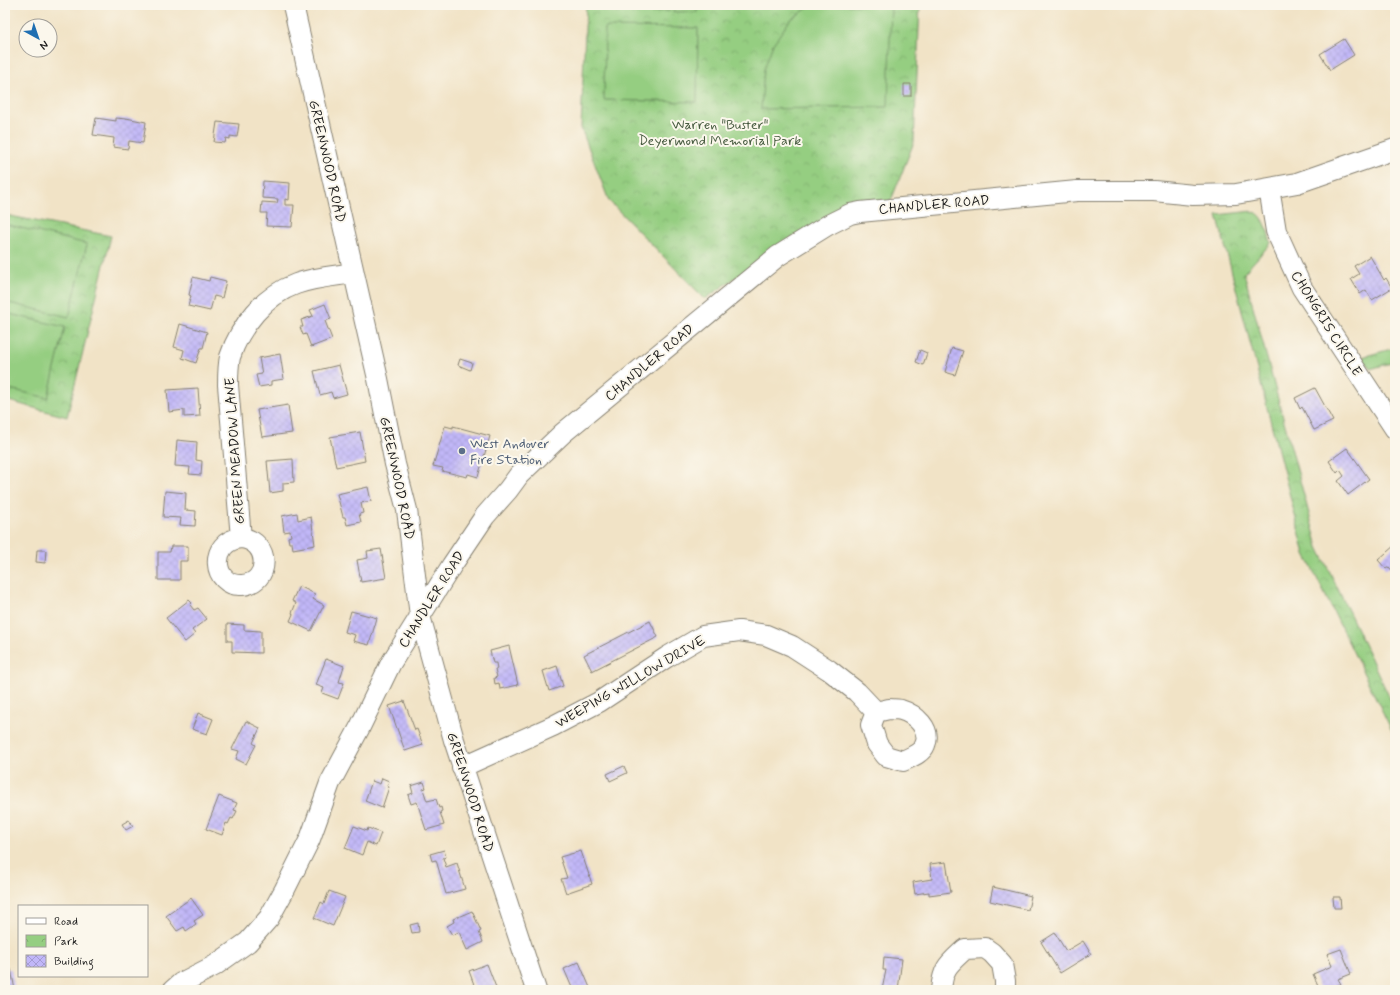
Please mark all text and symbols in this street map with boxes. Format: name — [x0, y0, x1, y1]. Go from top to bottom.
north arrow — [18, 18, 58, 58]
text: N — [36, 37, 51, 53]
street label: GREENWOOD ROAD — [304, 98, 350, 224]
park label: Warren "Buster" Deyermond Memorial Park — [639, 116, 801, 150]
street label: CHANDLER ROAD — [878, 191, 990, 219]
street label: CHONGRIS CIRCLE — [1287, 268, 1366, 380]
street label: CHANDLER ROAD — [601, 320, 698, 405]
street label: GREEN MEADOW LANE — [221, 377, 249, 525]
street label: GREENWOOD ROAD — [375, 415, 419, 541]
place label: West Andover Fire Station — [470, 435, 550, 469]
marker: West Andover Fire Station — [457, 446, 467, 456]
street label: CHANDLER ROAD — [395, 548, 469, 651]
street label: WEEPING WILLOW DRIVE — [552, 631, 709, 732]
street label: GREENWOOD ROAD — [442, 730, 498, 855]
legend — [18, 905, 148, 977]
text: Road — [54, 914, 78, 930]
text: Park — [54, 934, 78, 950]
text: Building — [54, 954, 94, 971]

